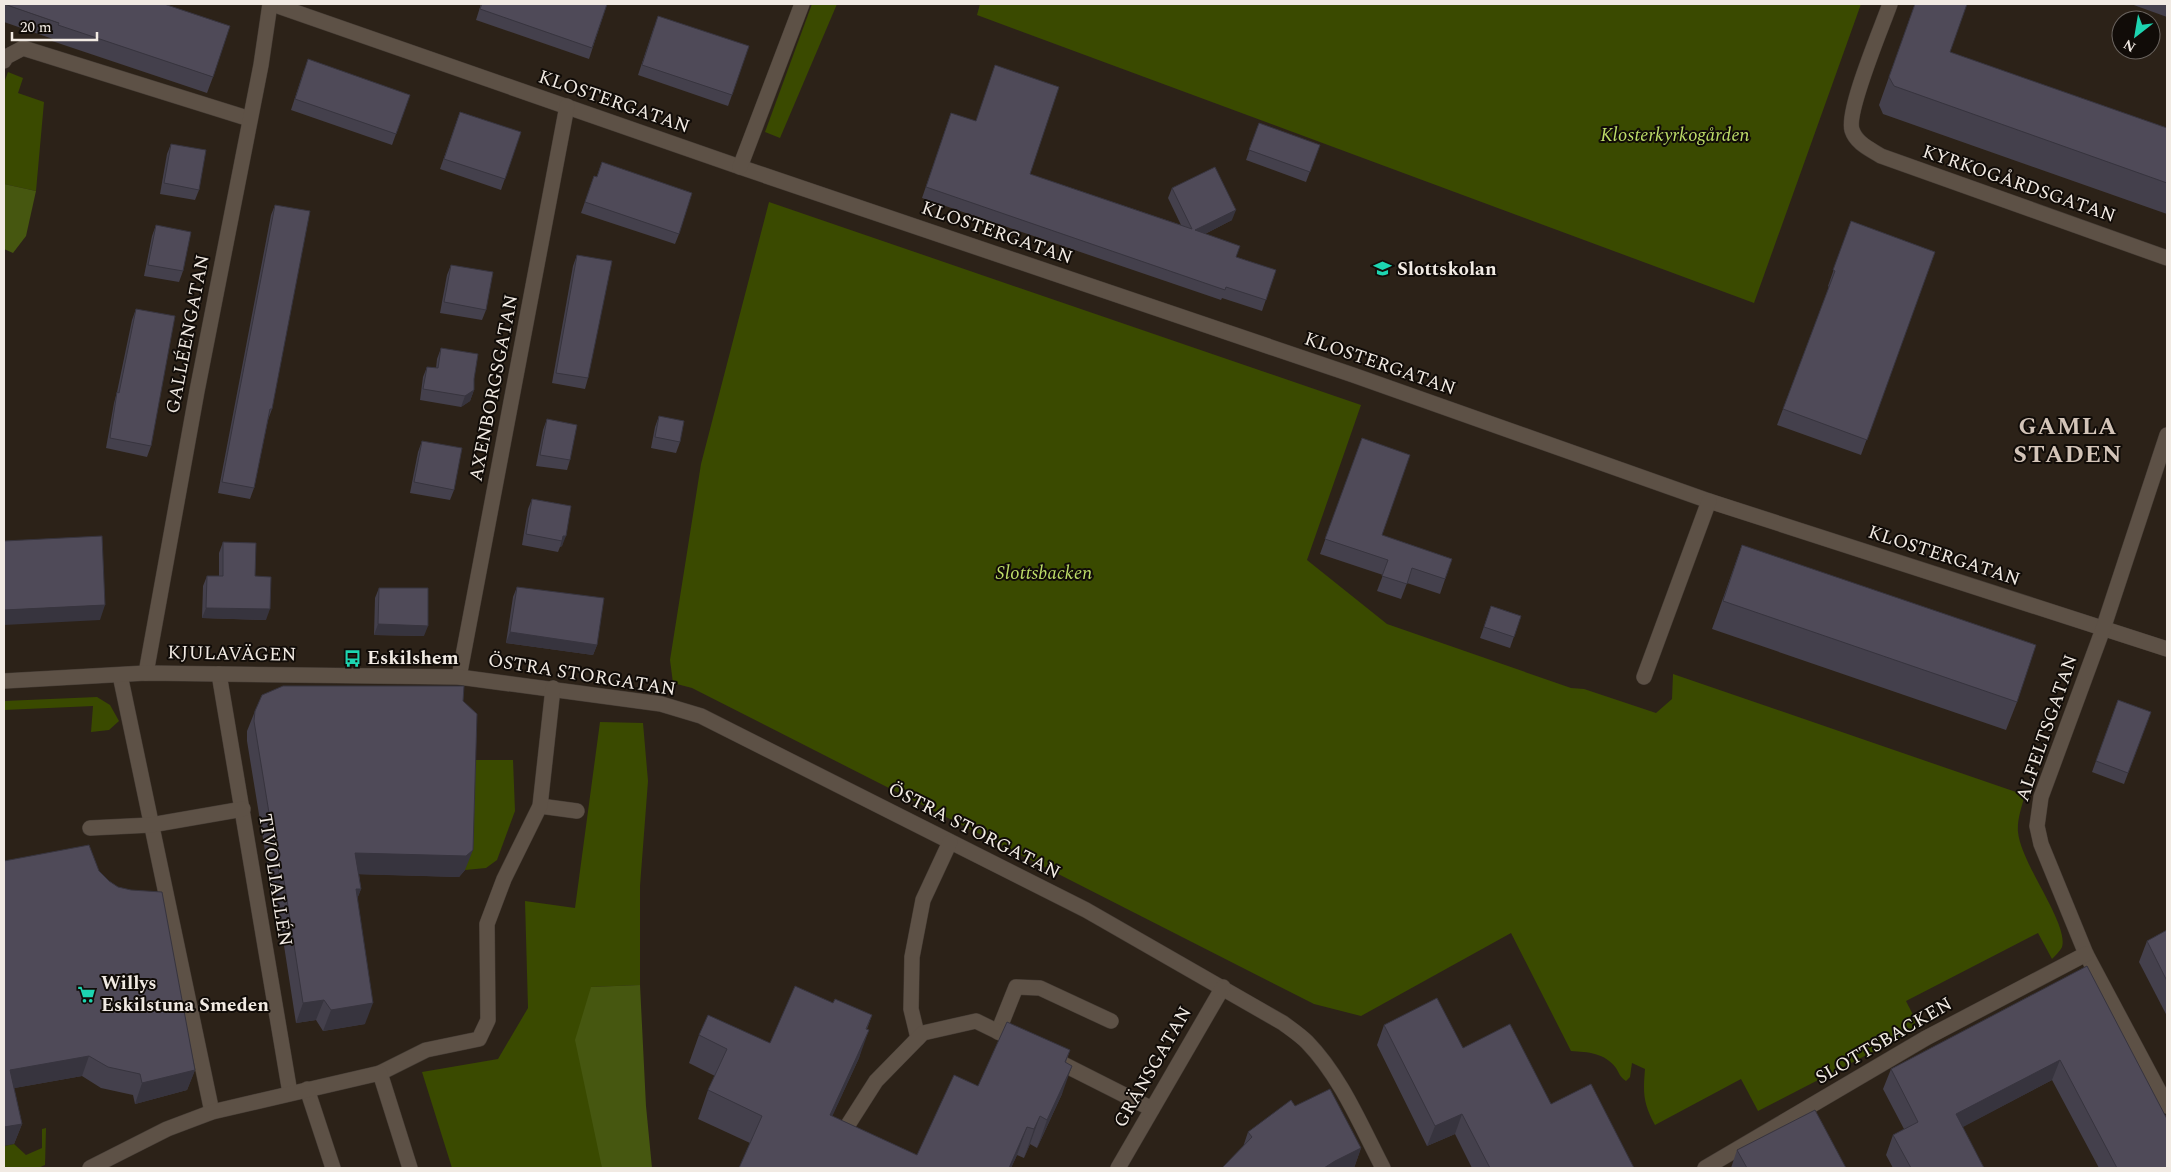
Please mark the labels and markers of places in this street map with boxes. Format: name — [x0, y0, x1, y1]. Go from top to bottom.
place label: Slottskolan — [1397, 255, 1497, 284]
school or university icon: Slottskolan — [1373, 259, 1393, 279]
place label: Eskilshem — [367, 644, 459, 673]
bus stop icon: Eskilshem — [343, 648, 363, 668]
place label: Willys Eskilstuna Smeden — [101, 969, 269, 1020]
supermarket icon: Willys Eskilstuna Smeden — [77, 984, 97, 1004]

